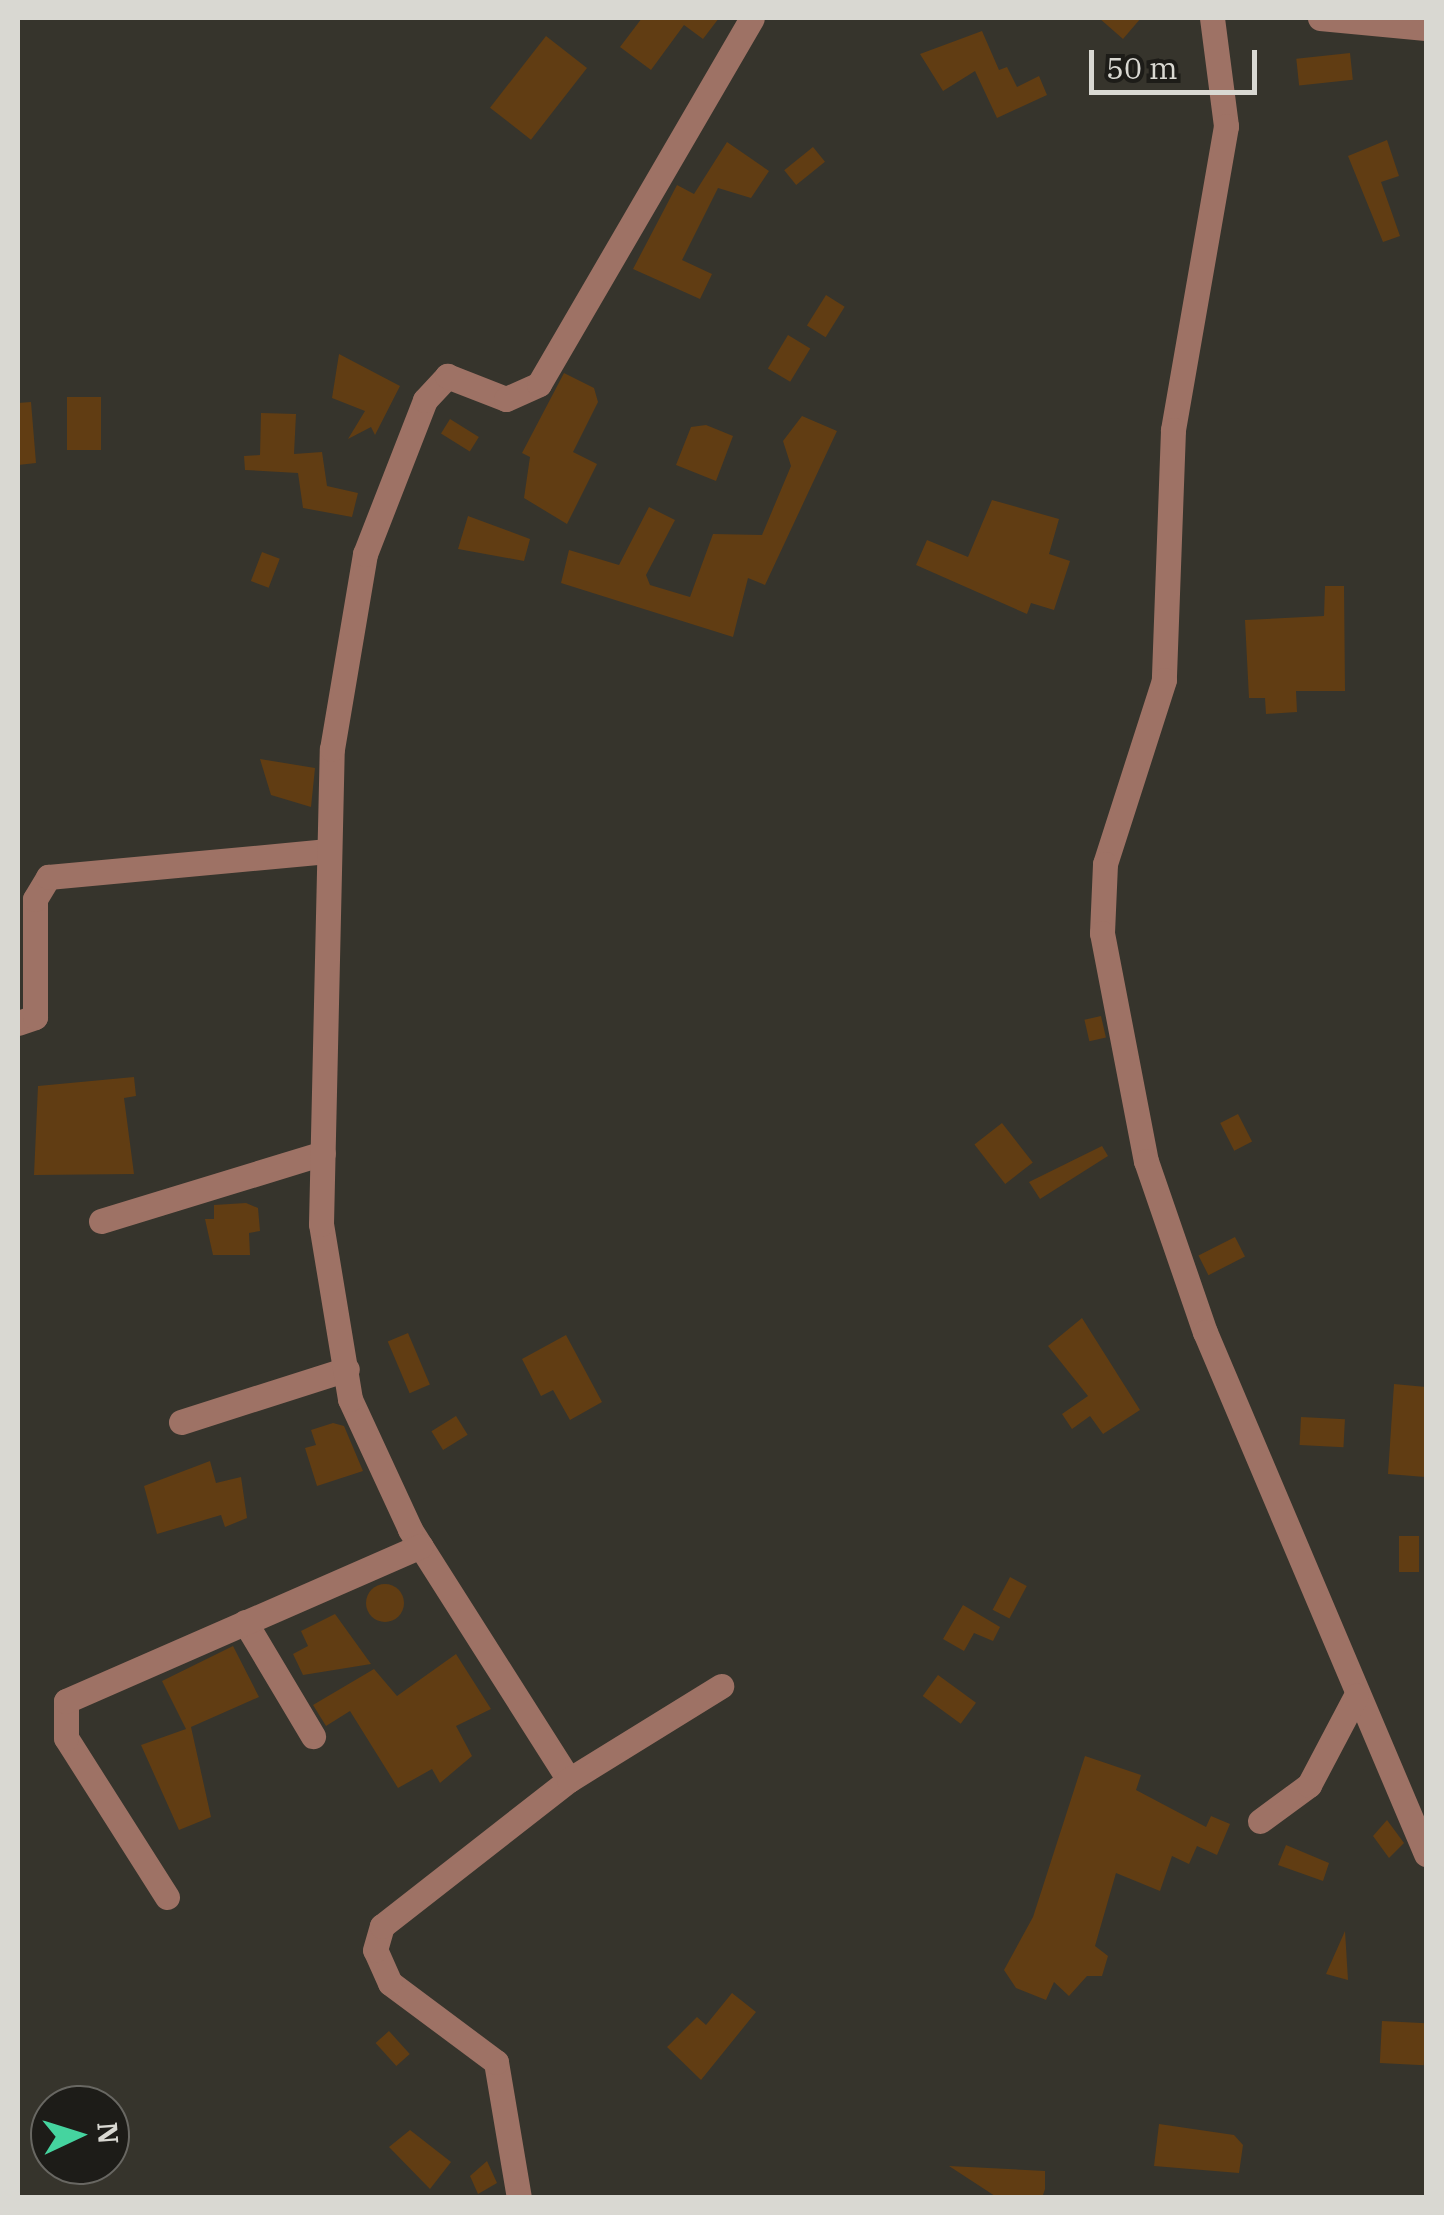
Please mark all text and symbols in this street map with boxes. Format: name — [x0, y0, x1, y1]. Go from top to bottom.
scale bar — [1094, 30, 1262, 92]
text: 50 m — [1106, 48, 1178, 87]
north arrow — [30, 2085, 130, 2185]
text: N — [89, 2121, 128, 2145]

